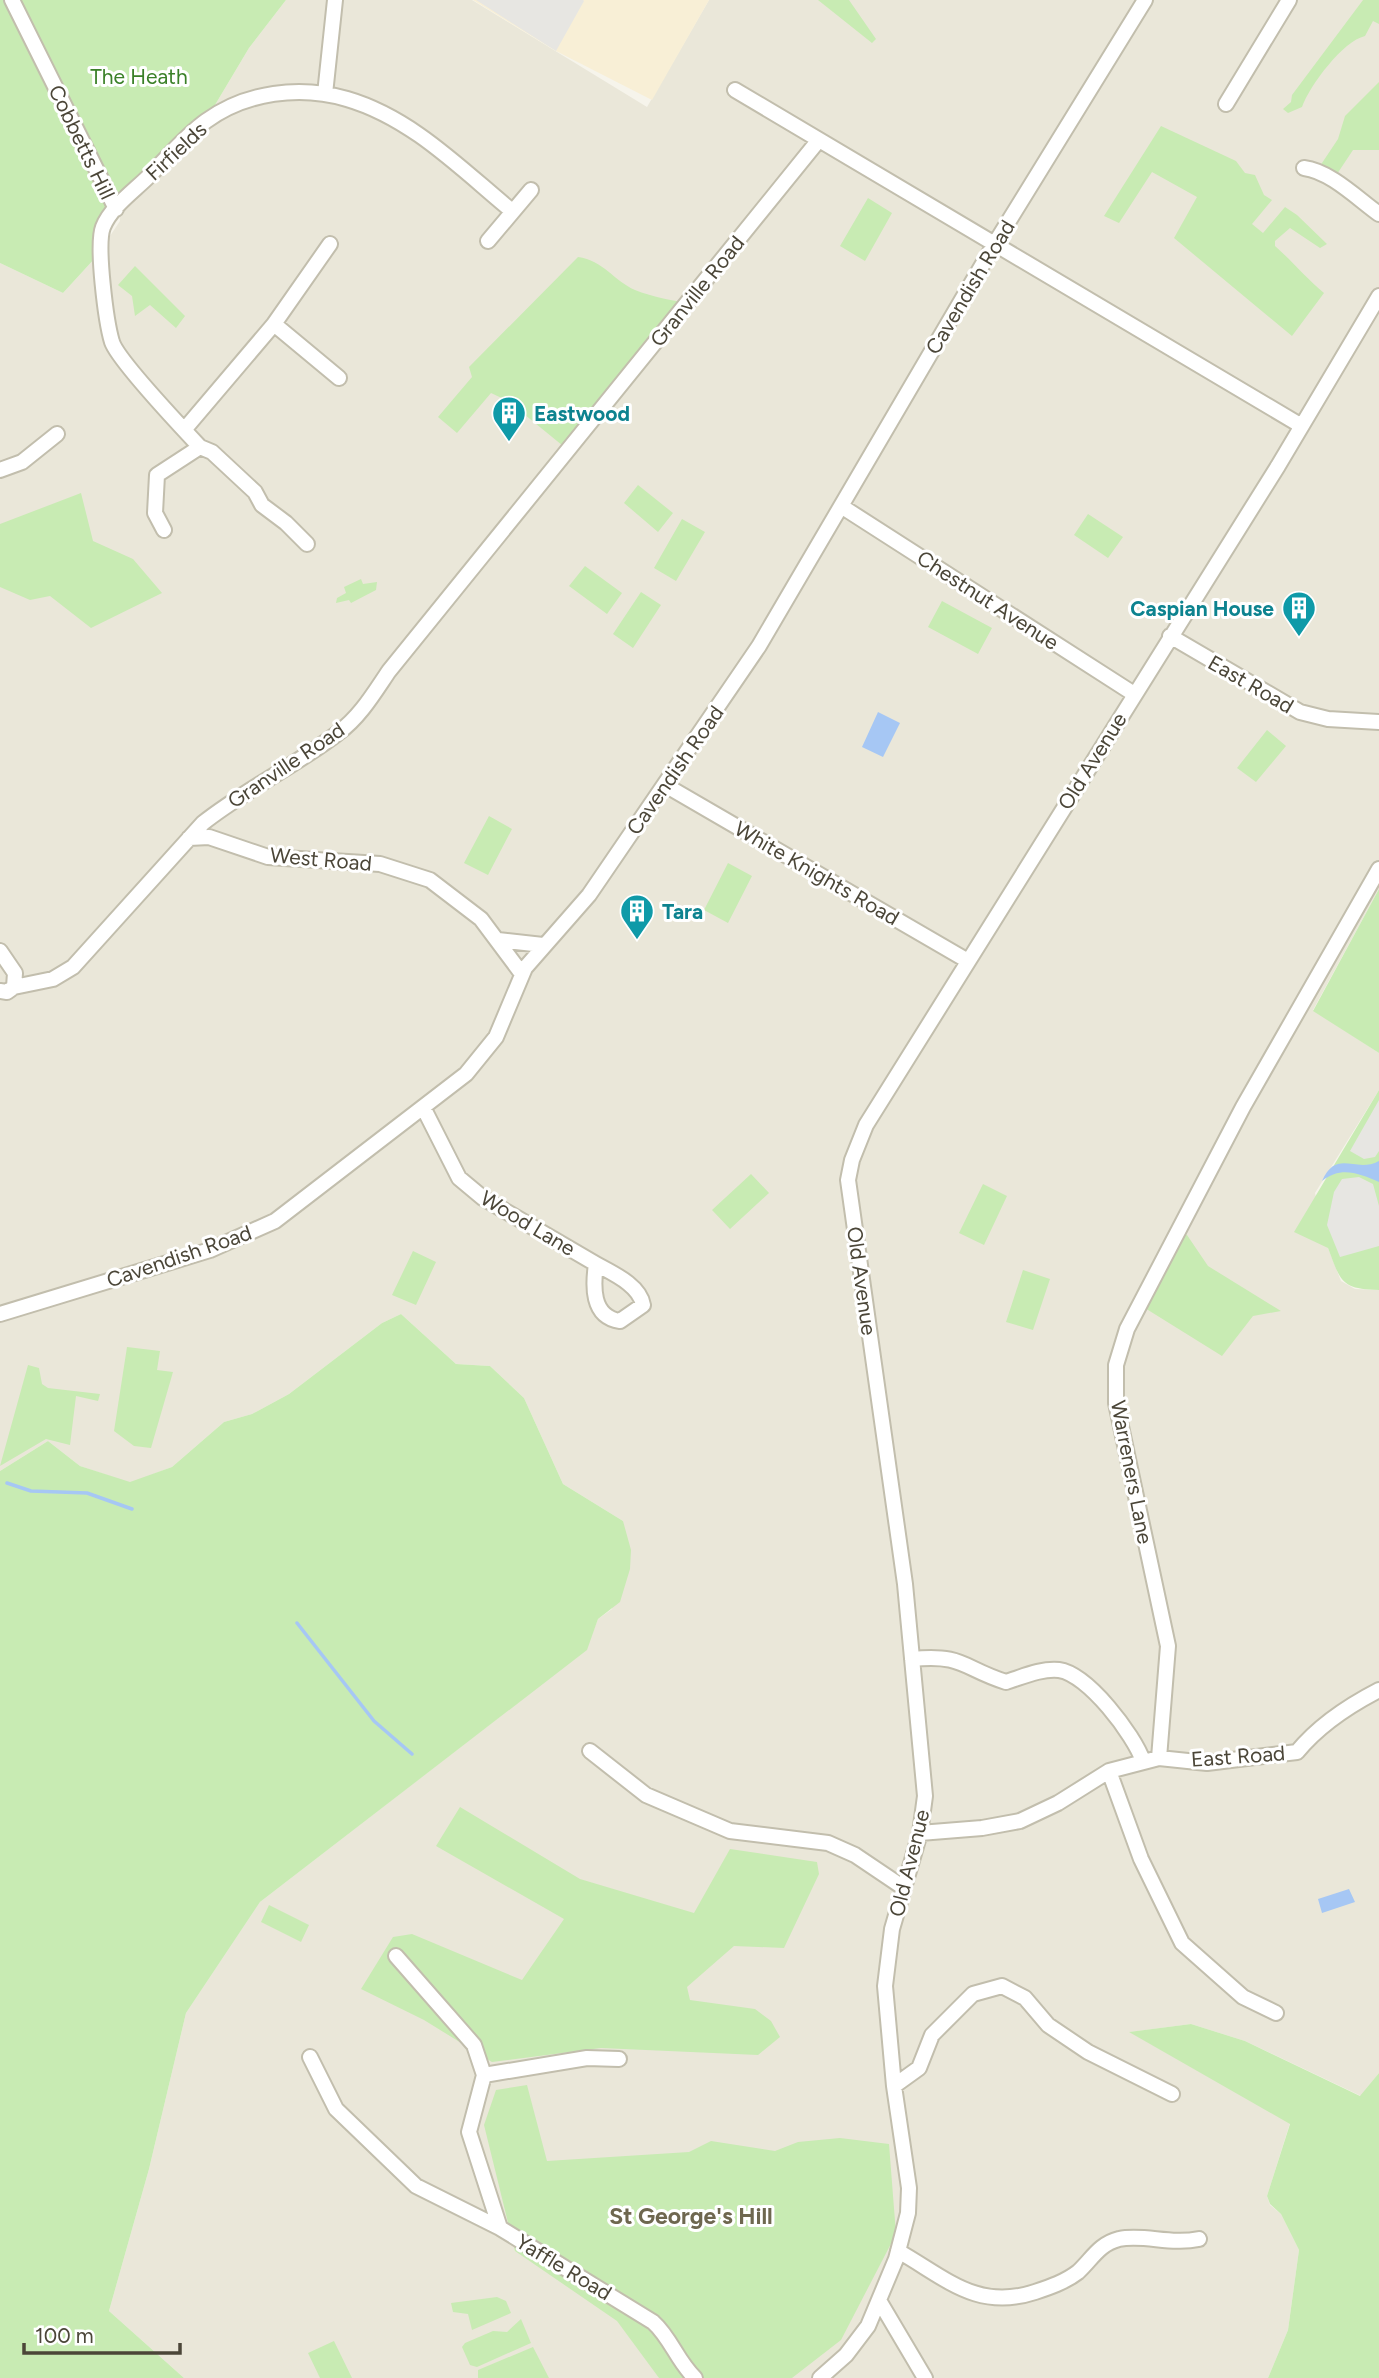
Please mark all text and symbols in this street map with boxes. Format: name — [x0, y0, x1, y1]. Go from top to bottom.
park label: The Heath — [90, 64, 188, 89]
street label: Cobbetts Hill — [44, 81, 120, 203]
street label: Firfields — [140, 117, 212, 185]
street label: Cavendish Road — [920, 216, 1020, 358]
street label: Granville Road — [645, 231, 749, 351]
building icon: Eastwood — [490, 394, 528, 443]
place label: Eastwood — [534, 401, 630, 426]
street label: Chestnut Avenue — [913, 545, 1063, 655]
building icon: Caspian House — [1280, 589, 1318, 638]
place label: Caspian House — [1130, 596, 1274, 621]
street label: East Road — [1204, 650, 1298, 718]
street label: Cavendish Road — [621, 701, 729, 839]
street label: Old Avenue — [1052, 708, 1132, 814]
street label: Granville Road — [223, 717, 349, 813]
street label: White Knights Road — [730, 816, 904, 930]
street label: West Road — [269, 842, 373, 876]
building icon: Tara — [618, 892, 656, 941]
place label: Tara — [662, 899, 703, 924]
street label: Wood Lane — [476, 1185, 580, 1261]
street label: Cavendish Road — [103, 1219, 255, 1293]
street label: Old Avenue — [842, 1225, 882, 1337]
street label: Warreners Lane — [1106, 1398, 1158, 1546]
street label: East Road — [1190, 1740, 1286, 1772]
street label: Old Avenue — [884, 1807, 934, 1919]
district label: St George's Hill — [609, 2202, 773, 2230]
street label: Yaffle Road — [512, 2229, 616, 2305]
scale bar — [24, 2312, 180, 2356]
text: 100 m — [35, 2323, 94, 2348]

